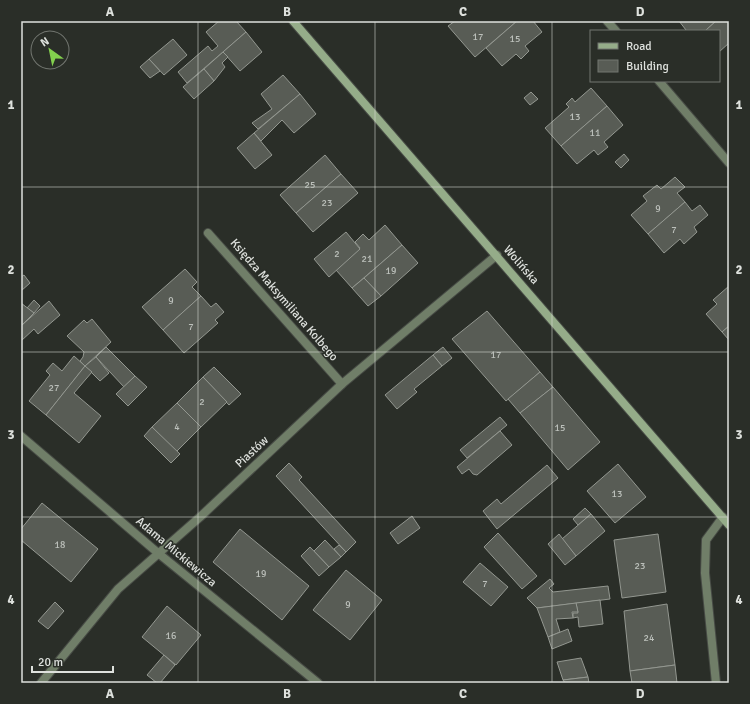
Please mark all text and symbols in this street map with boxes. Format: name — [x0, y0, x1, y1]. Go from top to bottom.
text: A — [106, 4, 115, 20]
text: B — [283, 4, 291, 20]
text: C — [459, 4, 467, 20]
text: D — [636, 4, 645, 20]
north arrow — [30, 30, 70, 70]
legend — [590, 30, 720, 82]
house number: 17 — [473, 31, 483, 43]
house number: 15 — [510, 33, 520, 45]
text: N — [38, 34, 52, 50]
text: Road — [626, 39, 652, 54]
text: Building — [626, 59, 669, 74]
text: 1 — [7, 97, 15, 113]
text: 1 — [735, 97, 743, 113]
house number: 13 — [570, 111, 580, 123]
house number: 11 — [590, 127, 600, 139]
house number: 25 — [305, 179, 315, 191]
house number: 23 — [322, 197, 332, 209]
house number: 9 — [655, 203, 661, 215]
house number: 7 — [671, 224, 677, 236]
street label: Księdza Maksymiliana Kolbego — [227, 236, 341, 364]
street label: Wolińska — [500, 242, 542, 288]
house number: 2 — [334, 248, 340, 260]
house number: 21 — [362, 253, 372, 265]
text: 2 — [7, 262, 15, 278]
text: 2 — [735, 262, 743, 278]
house number: 19 — [386, 265, 396, 277]
house number: 9 — [168, 295, 174, 307]
house number: 7 — [188, 321, 194, 333]
house number: 17 — [491, 349, 501, 361]
house number: 27 — [49, 382, 59, 394]
house number: 2 — [199, 396, 205, 408]
house number: 4 — [174, 421, 180, 433]
house number: 15 — [555, 422, 565, 434]
text: 3 — [7, 427, 15, 443]
text: 3 — [735, 427, 743, 443]
street label: Piastów — [232, 433, 272, 471]
house number: 13 — [612, 488, 622, 500]
street label: Adama Mickiewicza — [133, 514, 219, 590]
house number: 18 — [55, 539, 65, 551]
house number: 23 — [635, 560, 645, 572]
house number: 19 — [256, 568, 266, 580]
house number: 7 — [482, 578, 488, 590]
text: 4 — [7, 592, 15, 608]
text: 4 — [735, 592, 743, 608]
house number: 9 — [345, 599, 351, 611]
house number: 16 — [166, 630, 176, 642]
house number: 24 — [644, 632, 655, 644]
scale bar — [32, 648, 113, 674]
text: 20 m — [38, 655, 63, 670]
text: A — [106, 686, 115, 702]
text: B — [283, 686, 291, 702]
text: C — [459, 686, 467, 702]
text: D — [636, 686, 645, 702]

